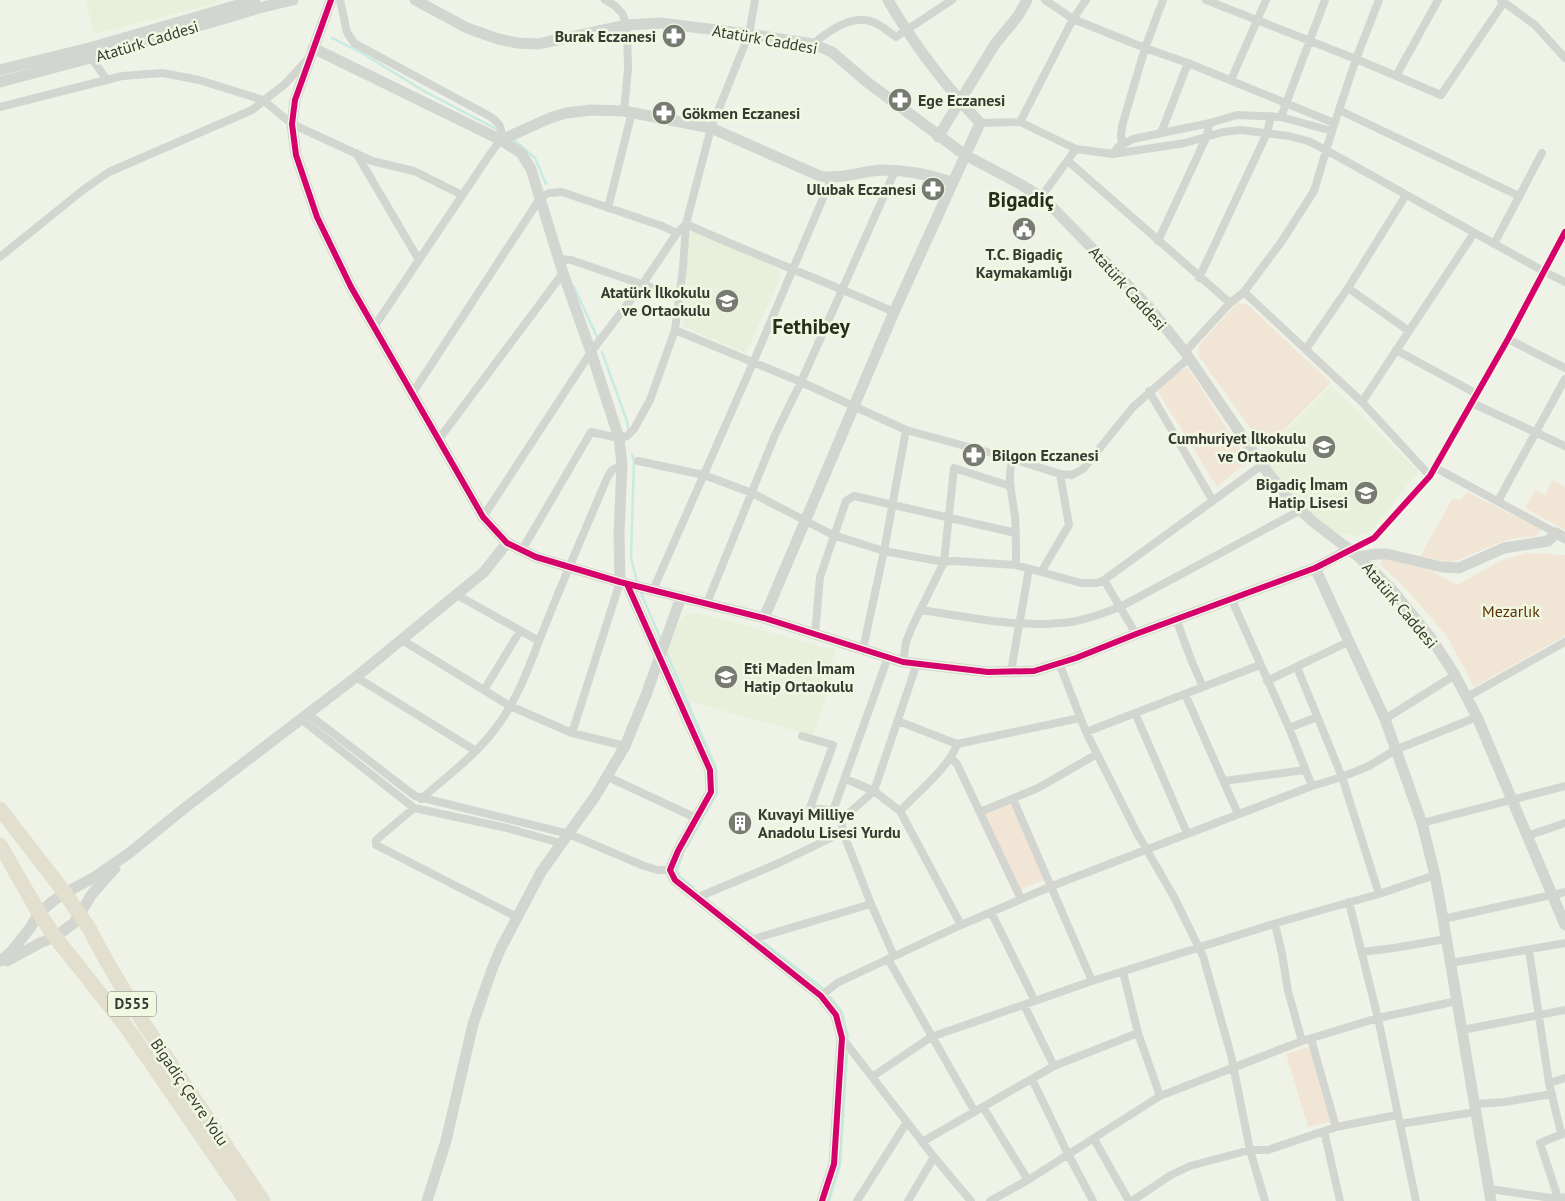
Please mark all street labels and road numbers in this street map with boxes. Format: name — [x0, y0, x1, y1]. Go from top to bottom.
street label: Atatürk Caddesi — [93, 16, 201, 66]
street label: Atatürk Caddesi — [711, 20, 819, 58]
street label: Atatürk Caddesi — [1085, 242, 1171, 334]
street label: Atatürk Caddesi — [1358, 558, 1442, 652]
road number: D555 — [108, 992, 156, 1016]
street label: Bigadiç Çevre Yolu — [147, 1035, 233, 1149]

